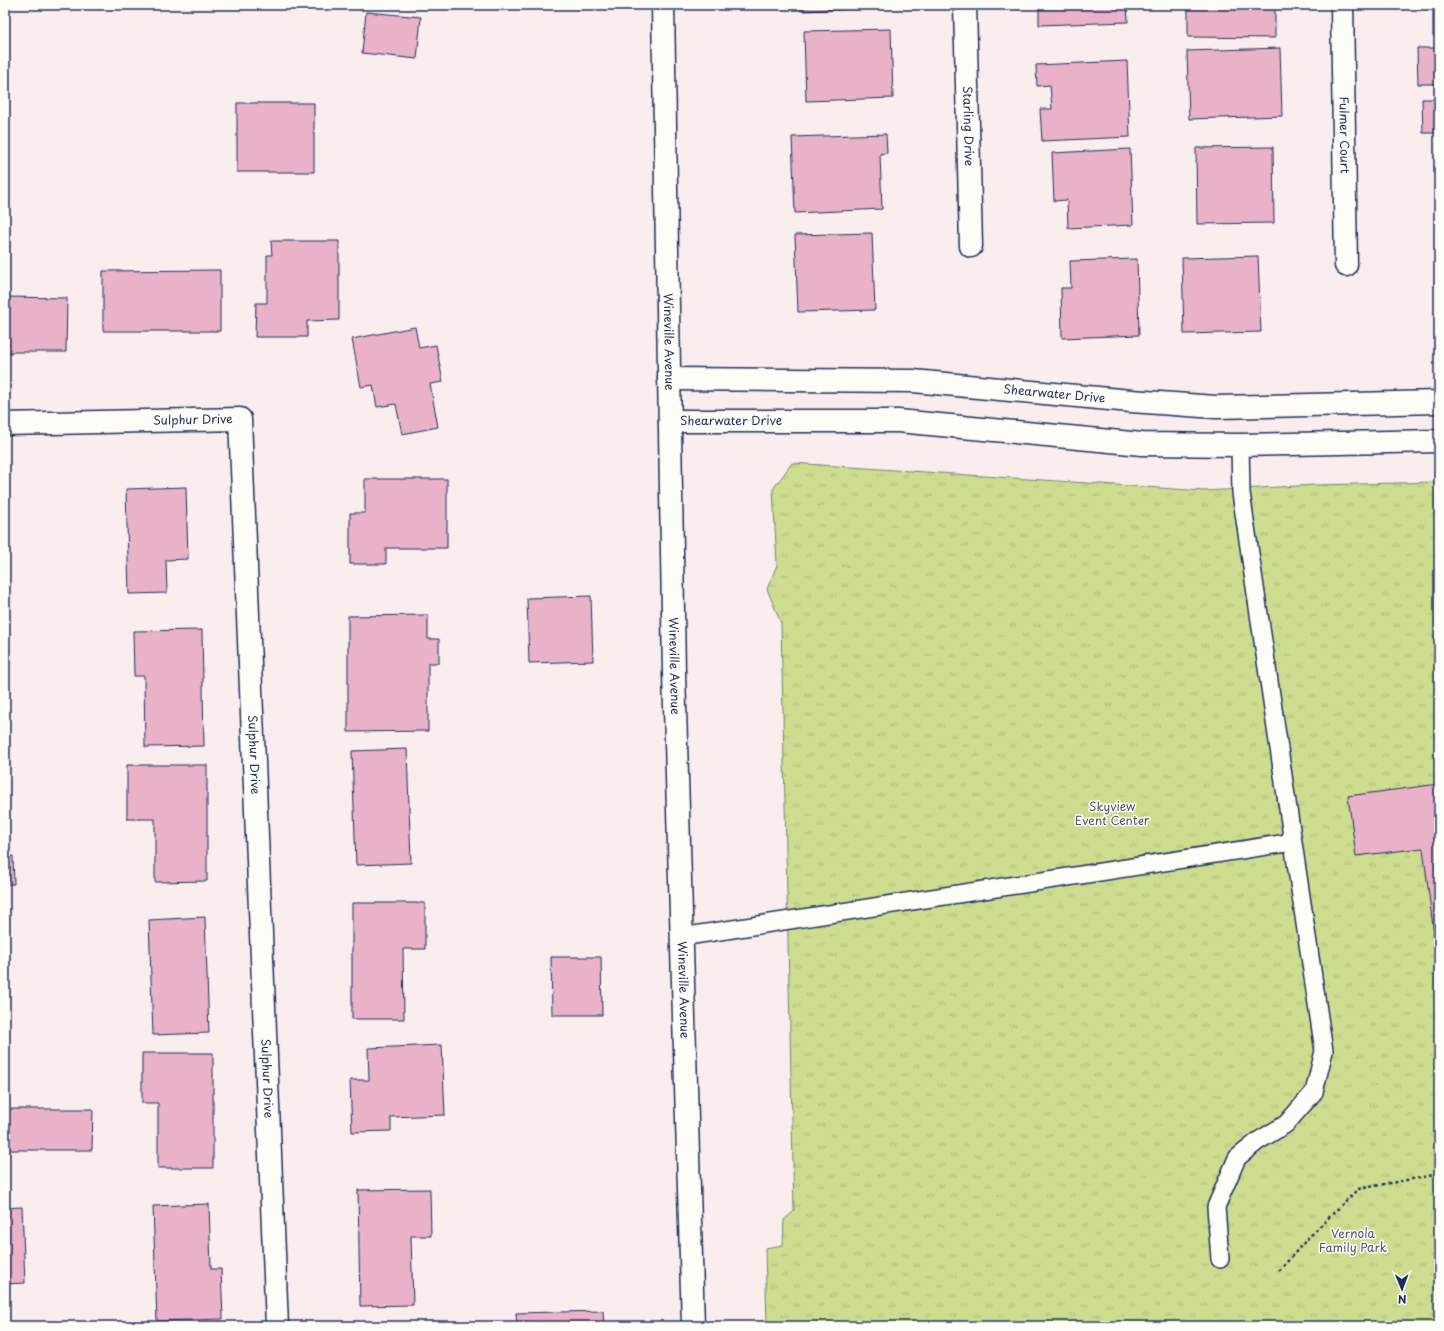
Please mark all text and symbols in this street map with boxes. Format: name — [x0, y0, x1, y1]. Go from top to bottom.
street label: Starling Drive — [959, 86, 979, 166]
street label: Fulmer Court — [1335, 96, 1355, 174]
street label: Wineville Avenue — [660, 293, 679, 391]
street label: Shearwater Drive — [1003, 379, 1106, 407]
street label: Sulphur Drive — [153, 409, 233, 429]
street label: Shearwater Drive — [680, 411, 782, 429]
street label: Wineville Avenue — [665, 617, 685, 715]
street label: Sulphur Drive — [244, 714, 265, 795]
park label: Skyview Event Center — [1075, 797, 1150, 829]
street label: Wineville Avenue — [674, 941, 695, 1039]
street label: Sulphur Drive — [257, 1038, 279, 1119]
park label: Vernola Family Park — [1319, 1224, 1387, 1256]
north arrow — [1382, 1269, 1422, 1309]
text: N — [1397, 1291, 1407, 1308]

